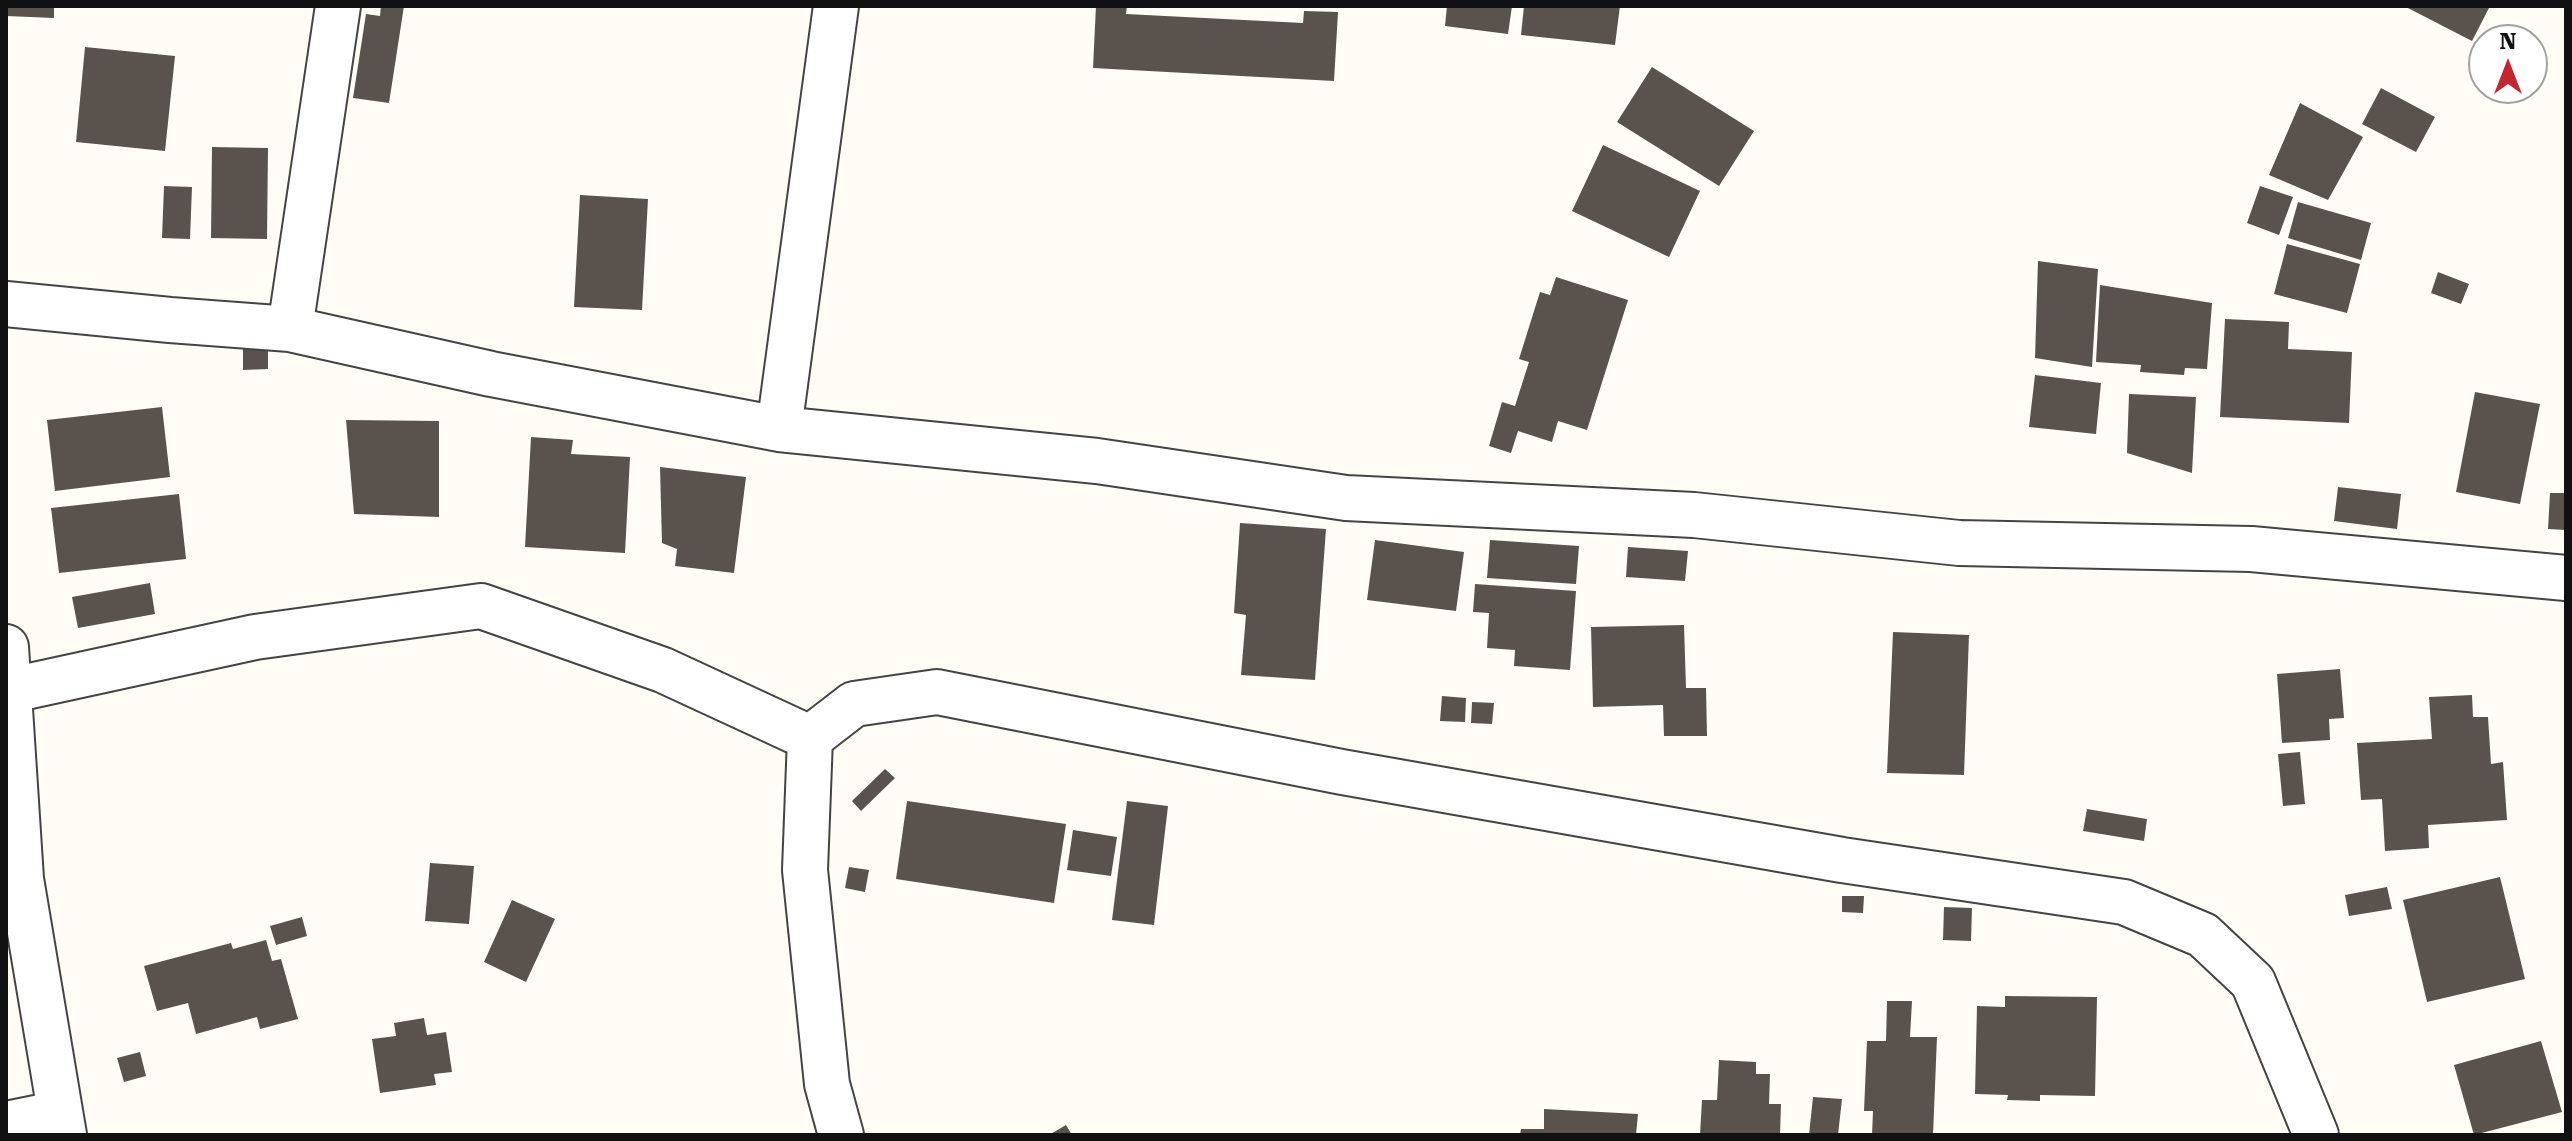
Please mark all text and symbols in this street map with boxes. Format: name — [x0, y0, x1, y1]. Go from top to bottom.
north arrow — [2468, 24, 2548, 104]
text: N — [2500, 29, 2516, 54]

